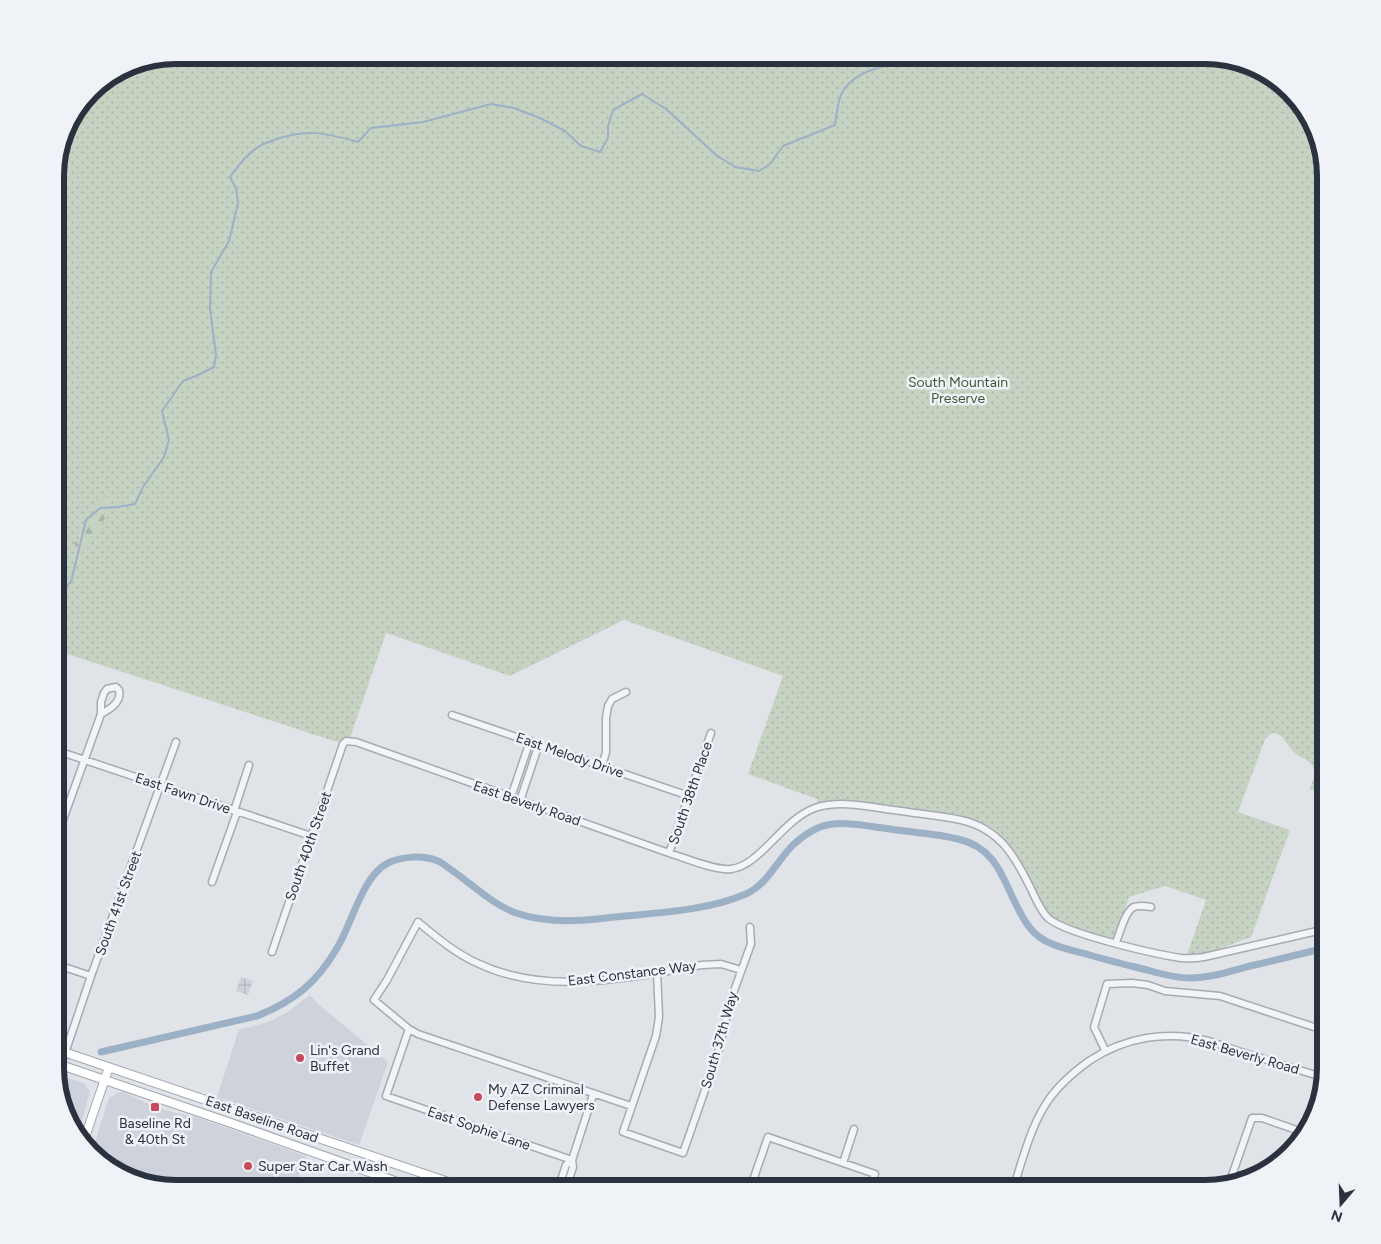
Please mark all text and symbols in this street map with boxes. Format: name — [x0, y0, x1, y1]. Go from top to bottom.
park label: South Mountain Preserve — [908, 374, 1008, 407]
street label: East Melody Drive — [514, 729, 626, 782]
street label: South 38th Place — [665, 739, 716, 847]
street label: East Fawn Drive — [133, 769, 233, 818]
street label: East Beverly Road — [471, 777, 583, 830]
street label: South 40th Street — [282, 789, 335, 903]
street label: South 41st Street — [92, 849, 145, 958]
street label: East Constance Way — [567, 957, 698, 990]
street label: South 37th Way — [698, 989, 742, 1091]
street label: East Beverly Road — [1189, 1031, 1301, 1078]
place label: Lin's Grand Buffet — [310, 1042, 380, 1075]
marker: Lin's Grand Buffet — [294, 1052, 306, 1064]
place label: My AZ Criminal Defense Lawyers — [488, 1081, 595, 1114]
marker: My AZ Criminal Defense Lawyers — [472, 1091, 484, 1103]
street label: East Baseline Road — [203, 1092, 320, 1147]
marker: Baseline Rd & 40th St — [149, 1101, 161, 1113]
street label: East Sophie Lane — [425, 1103, 533, 1154]
place label: Baseline Rd & 40th St — [119, 1115, 191, 1148]
place label: Super Star Car Wash — [258, 1158, 388, 1175]
marker: Super Star Car Wash — [242, 1160, 254, 1172]
north arrow — [1316, 1179, 1366, 1229]
text: N — [1329, 1206, 1345, 1226]

